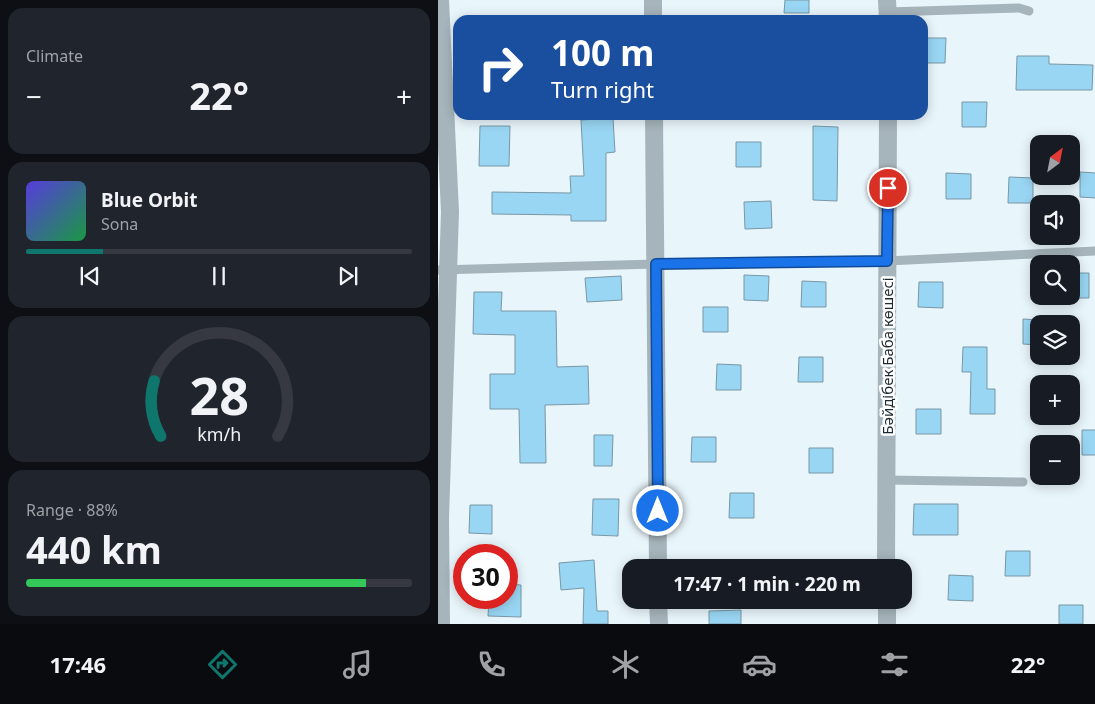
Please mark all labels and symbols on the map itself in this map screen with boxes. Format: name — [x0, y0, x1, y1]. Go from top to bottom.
north arrow — [1030, 135, 1080, 185]
pin — [867, 167, 909, 209]
street label: Бәйдібек Баба көшесі — [877, 277, 897, 435]
position arrow — [631, 484, 683, 536]
speed limit sign: 30 — [453, 544, 518, 609]

